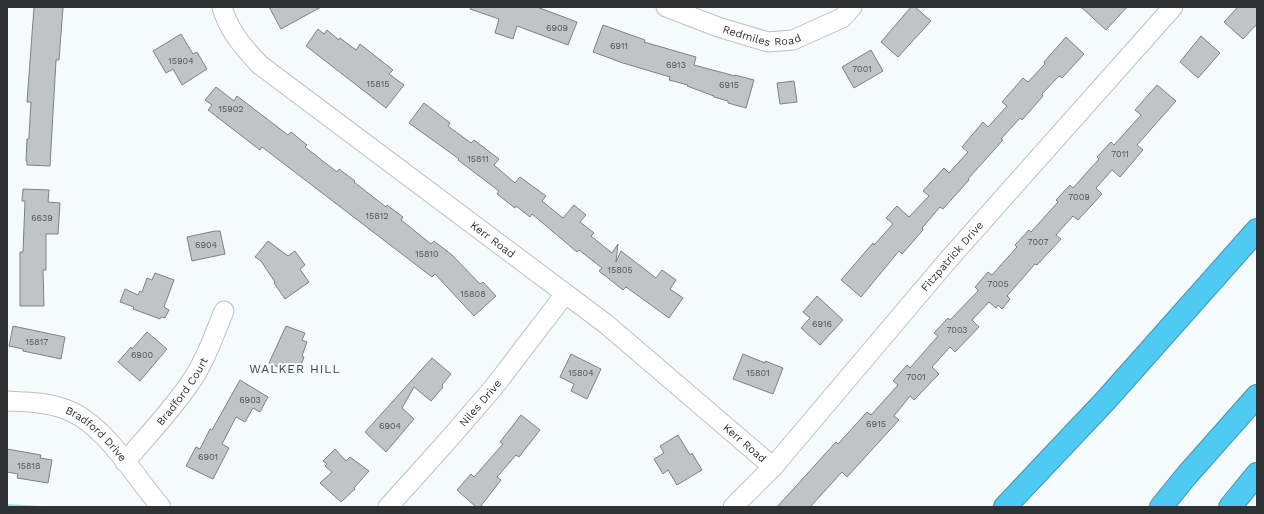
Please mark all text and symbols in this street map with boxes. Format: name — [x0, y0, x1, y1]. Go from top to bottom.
house number: 6909 — [546, 23, 568, 33]
street label: Redmiles Road — [721, 23, 803, 49]
house number: 6911 — [610, 41, 628, 51]
house number: 15904 — [168, 56, 194, 66]
house number: 6913 — [666, 60, 686, 70]
house number: 7001 — [852, 64, 872, 74]
house number: 15815 — [366, 79, 390, 89]
house number: 6915 — [719, 80, 739, 90]
house number: 15902 — [218, 104, 244, 114]
house number: 7011 — [1111, 149, 1129, 159]
house number: 15811 — [467, 154, 489, 164]
house number: 7009 — [1068, 192, 1090, 202]
house number: 15812 — [365, 211, 389, 221]
house number: 6639 — [31, 213, 53, 223]
street label: Kerr Road — [468, 219, 518, 261]
street label: Fitzpatrick Drive — [918, 219, 986, 294]
house number: 7007 — [1028, 237, 1048, 247]
house number: 6904 — [195, 240, 218, 250]
house number: 15810 — [415, 249, 439, 259]
house number: 15805 — [607, 265, 633, 275]
house number: 7005 — [987, 279, 1009, 289]
house number: 15808 — [460, 289, 486, 299]
house number: 6916 — [812, 319, 832, 329]
house number: 7003 — [946, 325, 968, 335]
house number: 15817 — [26, 337, 48, 347]
house number: 6900 — [131, 350, 154, 360]
street label: Bradford Court — [154, 355, 211, 428]
district label: WALKER HILL — [249, 362, 341, 376]
house number: 15804 — [568, 368, 594, 378]
house number: 15801 — [746, 368, 770, 378]
house number: 7001 — [906, 372, 926, 382]
street label: Niles Drive — [457, 377, 504, 429]
house number: 6903 — [239, 395, 261, 405]
street label: Bradford Drive — [63, 404, 129, 464]
house number: 6915 — [866, 419, 886, 429]
house number: 6904 — [379, 421, 402, 431]
street label: Kerr Road — [720, 421, 769, 465]
house number: 6901 — [198, 452, 218, 462]
house number: 15818 — [17, 461, 41, 471]

